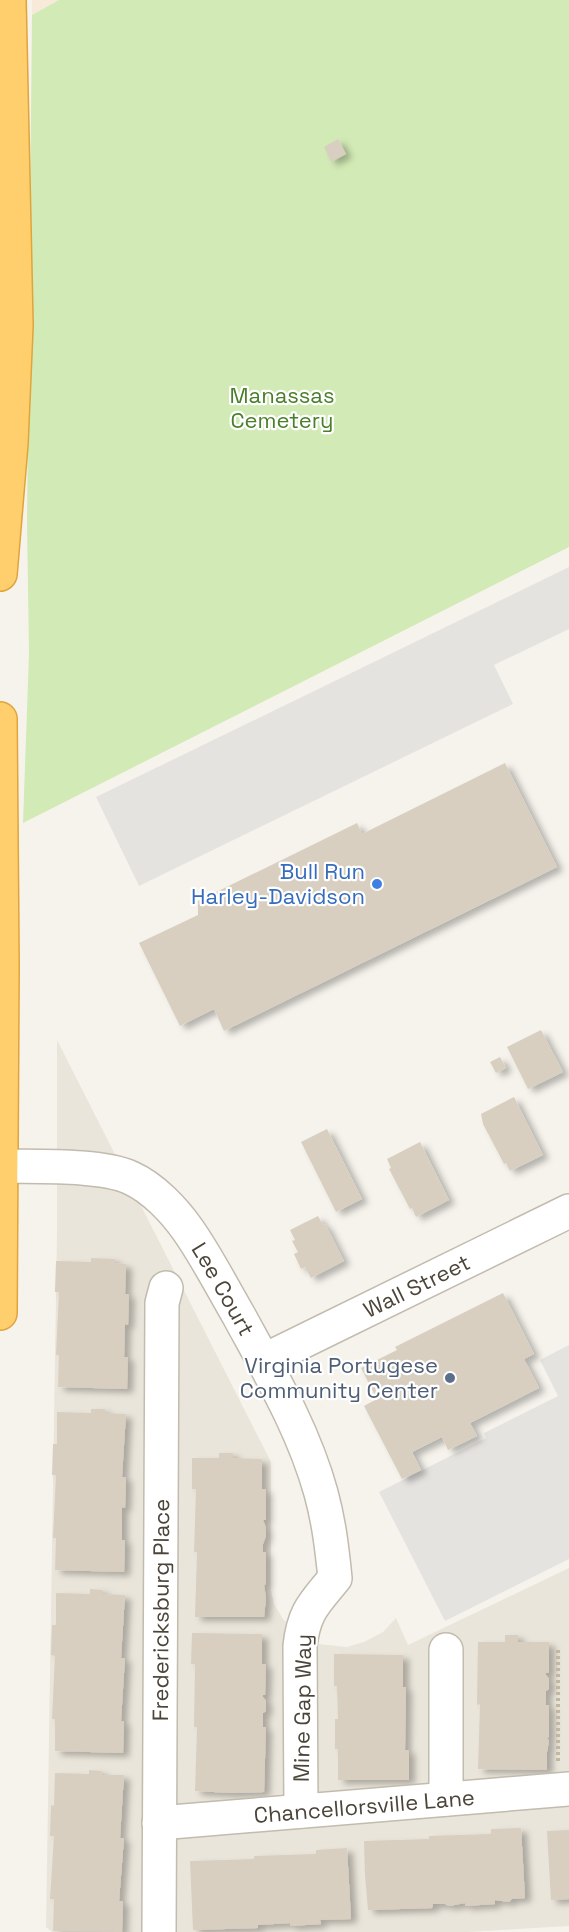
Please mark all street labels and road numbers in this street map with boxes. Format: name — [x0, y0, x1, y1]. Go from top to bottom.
street label: Lee Court — [186, 1237, 261, 1341]
street label: Wall Street — [359, 1248, 475, 1324]
street label: Fredericksburg Place — [146, 1499, 175, 1721]
street label: Mine Gap Way — [287, 1634, 317, 1782]
street label: Chancellorsville Lane — [253, 1783, 476, 1829]

